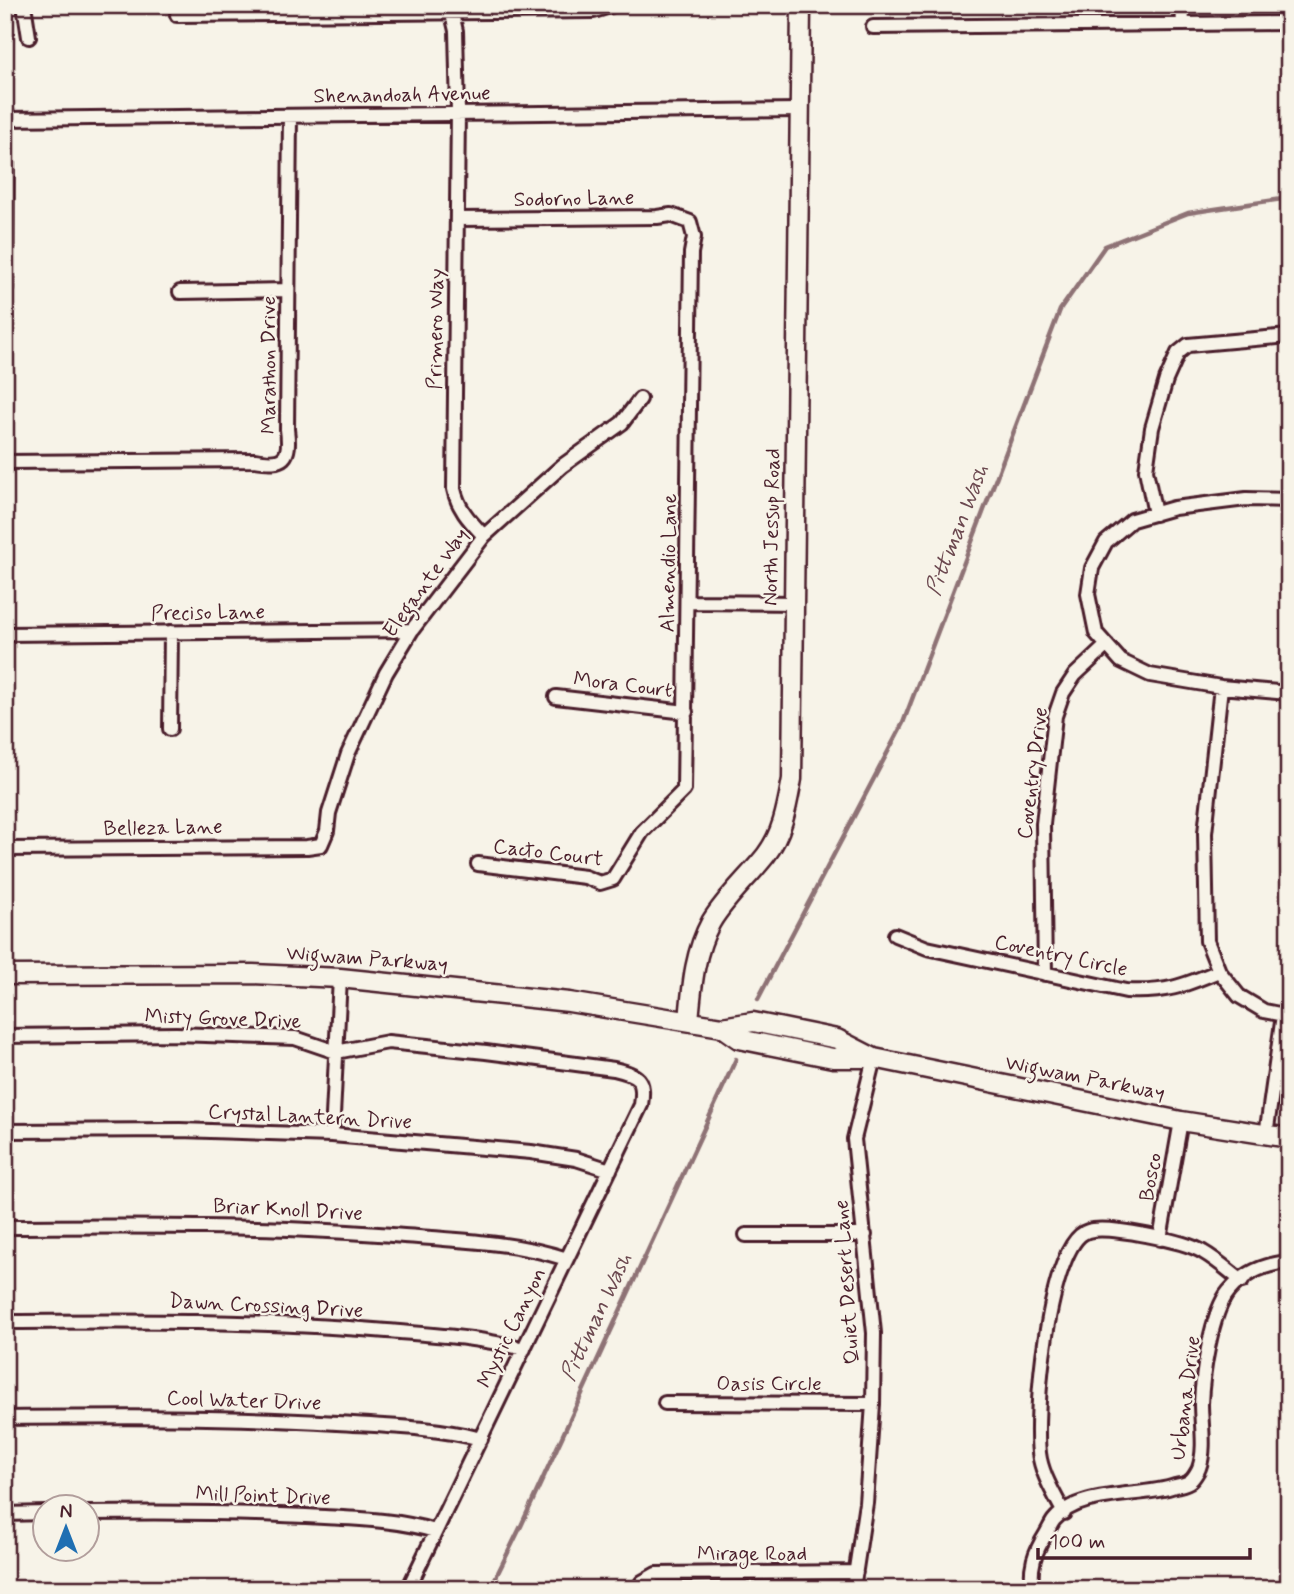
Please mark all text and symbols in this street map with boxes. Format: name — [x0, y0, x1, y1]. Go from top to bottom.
street label: Shenandoah Avenue — [313, 79, 491, 111]
street label: Sodorno Lane — [513, 184, 635, 214]
street label: Primero Way — [421, 268, 451, 390]
street label: Marathon Drive — [255, 296, 283, 434]
street label: North Jessup Road — [757, 448, 787, 606]
water label: Pittman Wash — [919, 460, 997, 600]
street label: Almendio Lane — [654, 493, 684, 633]
street label: Elegante Way — [377, 522, 477, 645]
street label: Preciso Lane — [151, 598, 265, 628]
street label: Mora Court — [572, 665, 674, 705]
street label: Coventry Drive — [1011, 705, 1055, 841]
street label: Belleza Lane — [103, 813, 223, 843]
street label: Cacto Court — [492, 832, 605, 874]
street label: Coventry Circle — [992, 928, 1130, 984]
street label: Wigwam Parkway — [285, 939, 449, 981]
street label: Misty Grove Drive — [144, 1002, 302, 1036]
street label: Wigwam Parkway — [1002, 1049, 1167, 1109]
street label: Crystal Lantern Drive — [207, 1098, 413, 1136]
street label: Bosco — [1133, 1151, 1169, 1203]
street label: Briar Knoll Drive — [212, 1192, 364, 1228]
street label: Quiet Desert Lane — [827, 1199, 867, 1365]
water label: Pittman Wash — [554, 1248, 640, 1386]
street label: Mystic Canyon — [471, 1263, 553, 1393]
street label: Dawn Crossing Drive — [168, 1287, 364, 1325]
street label: Urbana Drive — [1164, 1334, 1208, 1462]
street label: Oasis Circle — [716, 1370, 822, 1398]
street label: Cool Water Drive — [166, 1384, 322, 1418]
street label: Mill Point Drive — [195, 1480, 331, 1512]
north arrow — [32, 1492, 102, 1562]
text: N — [60, 1500, 72, 1525]
scale bar — [1038, 1517, 1250, 1561]
text: 100 m — [1049, 1528, 1105, 1556]
street label: Mirage Road — [697, 1540, 807, 1569]

